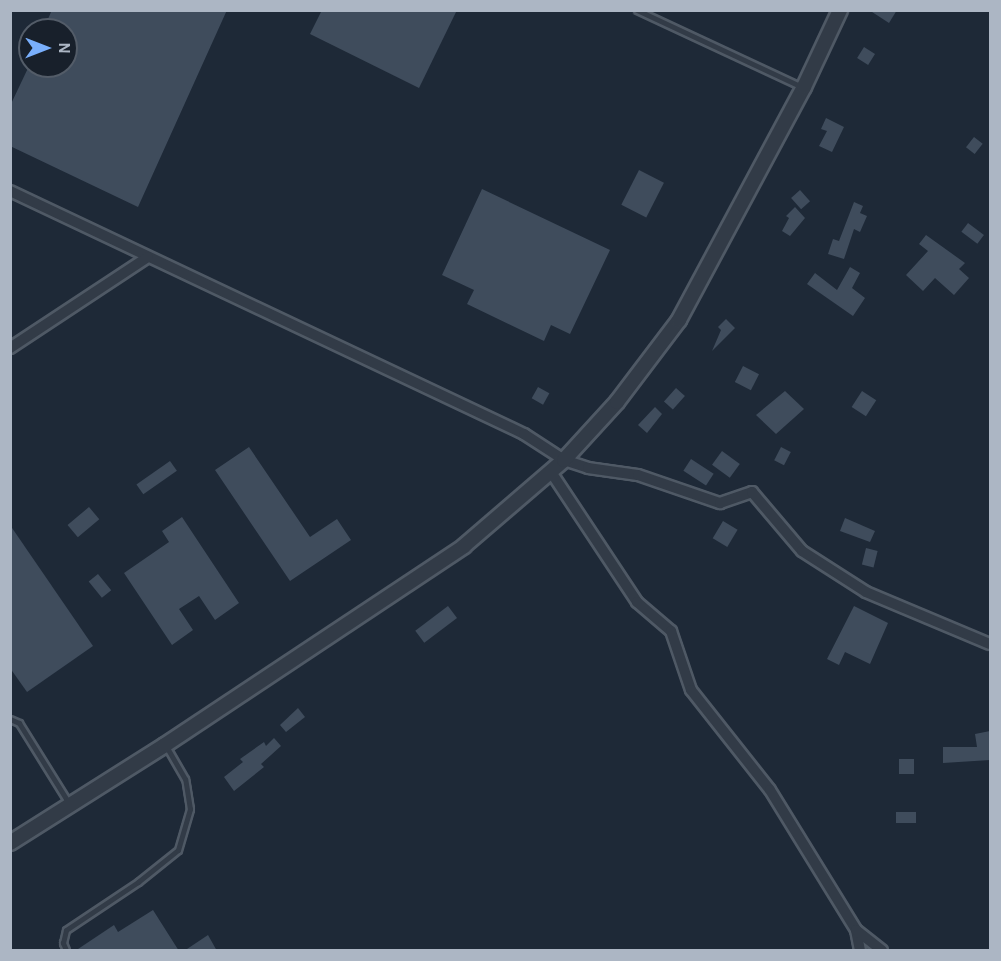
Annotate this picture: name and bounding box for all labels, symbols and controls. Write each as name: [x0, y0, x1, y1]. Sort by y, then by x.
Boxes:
north arrow: [18, 18, 78, 78]
text: N: [56, 42, 72, 54]

